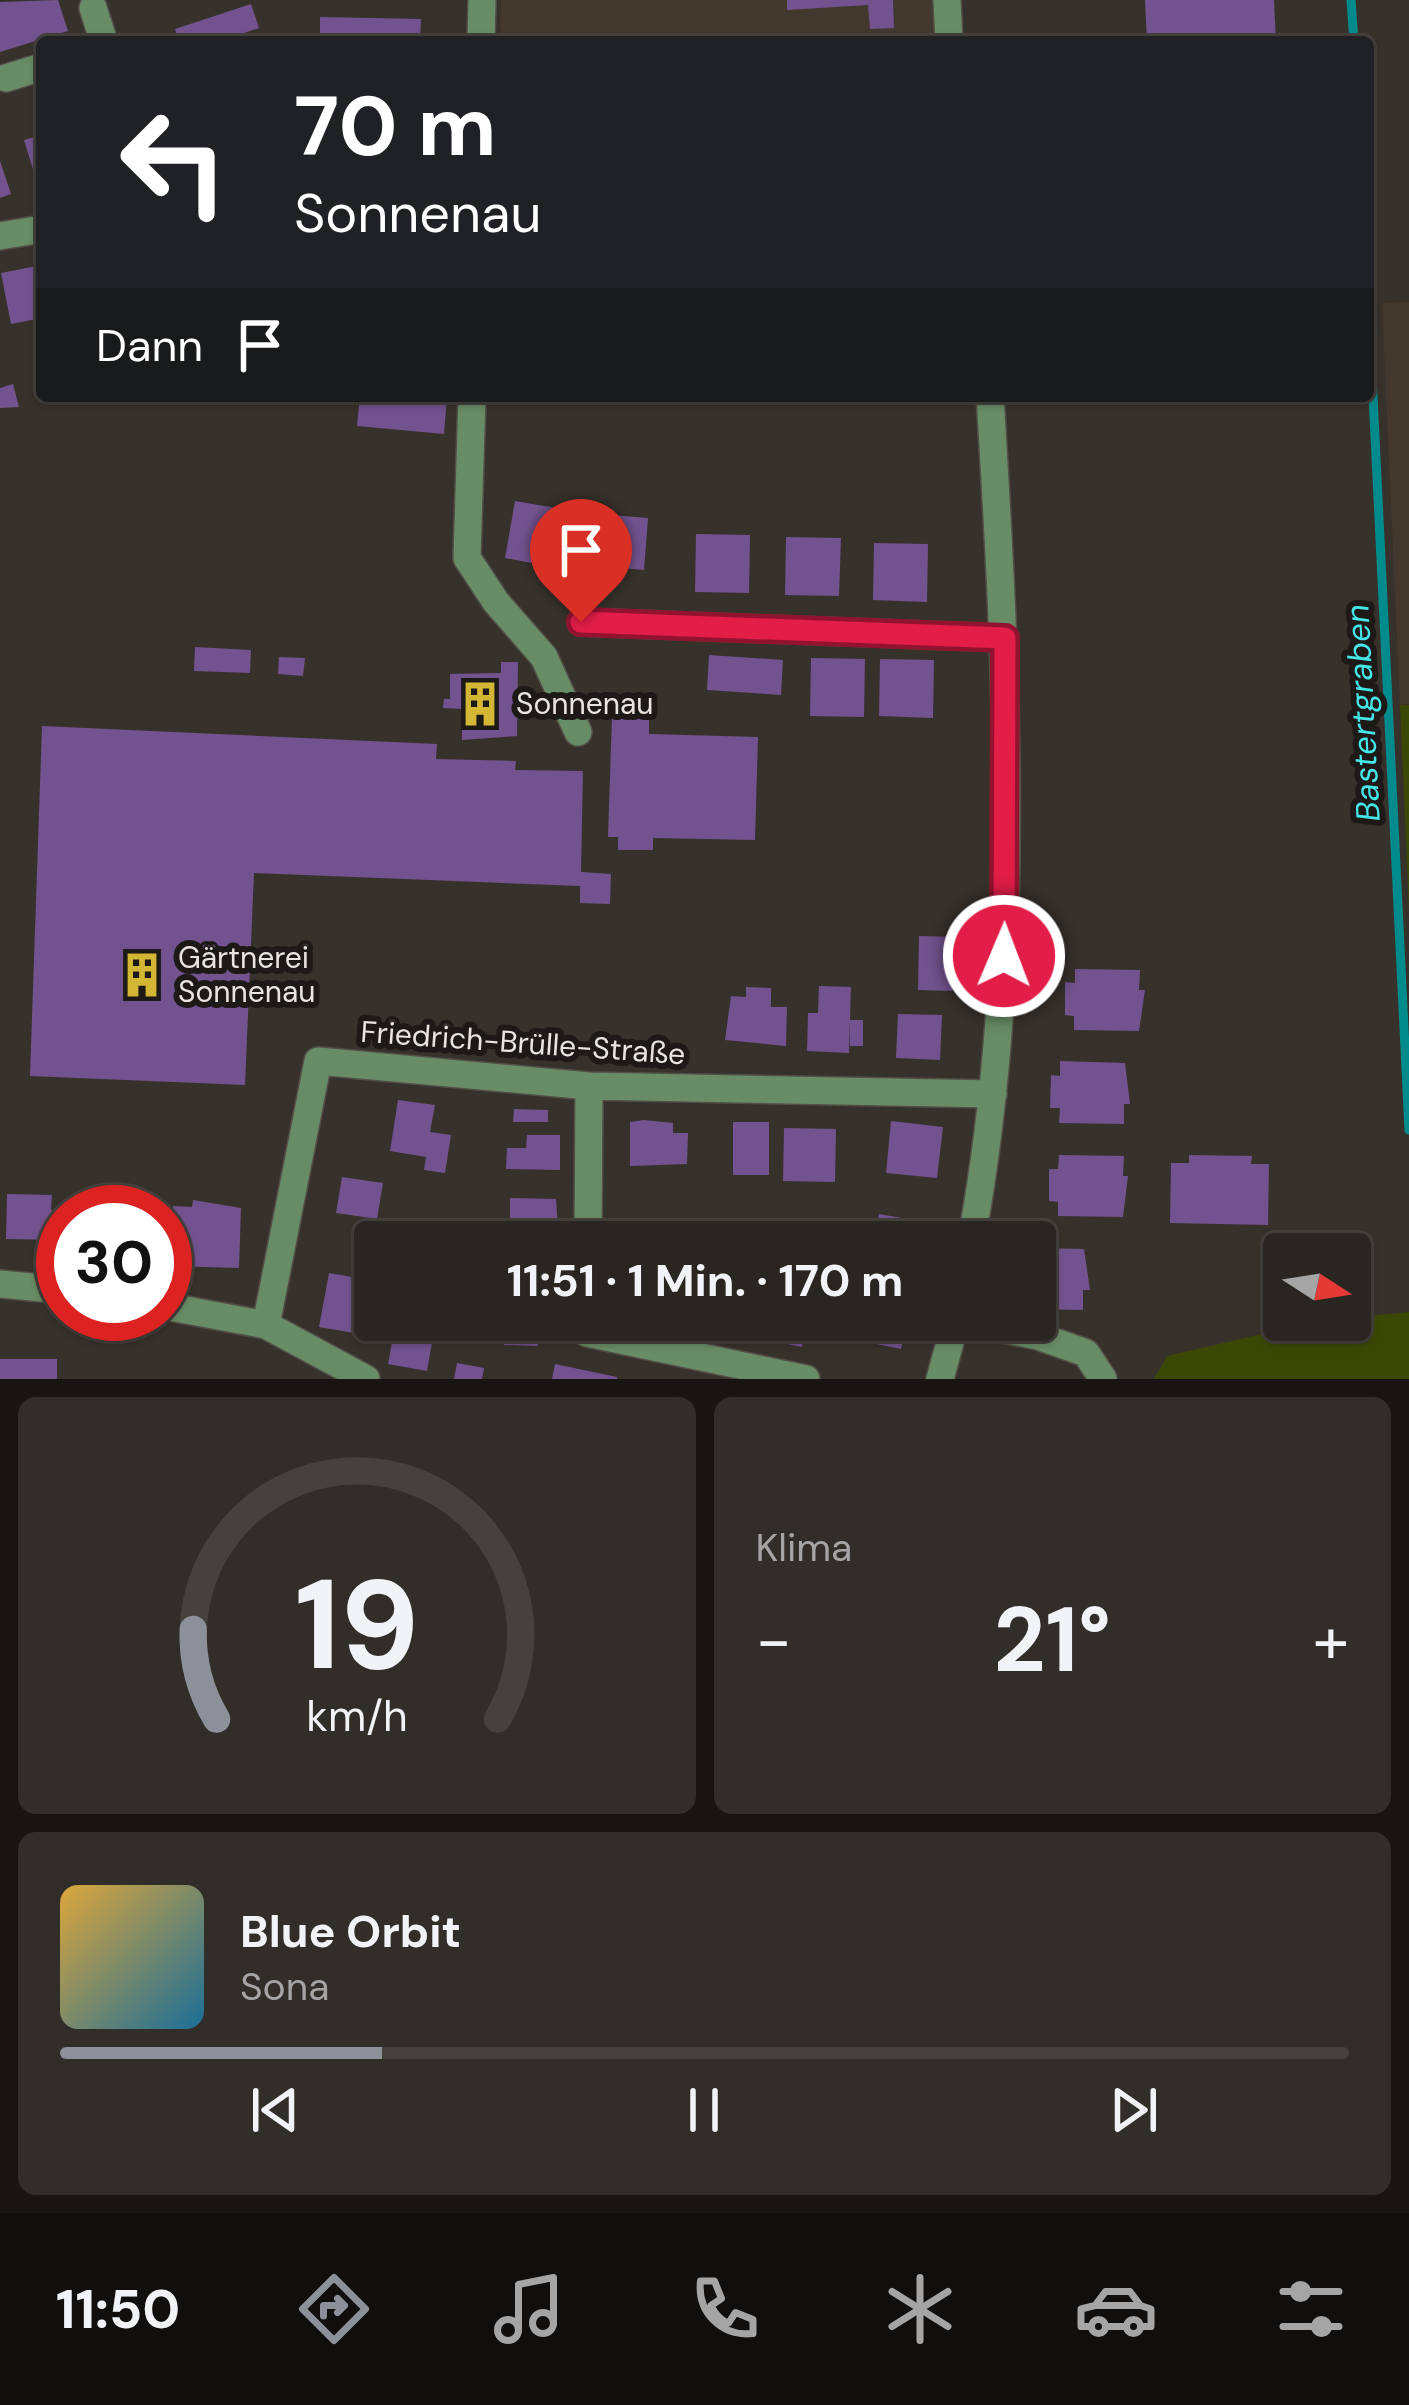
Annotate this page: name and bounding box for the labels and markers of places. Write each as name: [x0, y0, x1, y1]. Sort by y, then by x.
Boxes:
pin: [530, 499, 632, 622]
building icon: Sonnenau: [455, 679, 505, 729]
place label: Sonnenau: [516, 684, 653, 723]
place label: Gärtnerei Sonnenau: [178, 938, 315, 1011]
building icon: Gärtnerei Sonnenau: [117, 950, 167, 1000]

